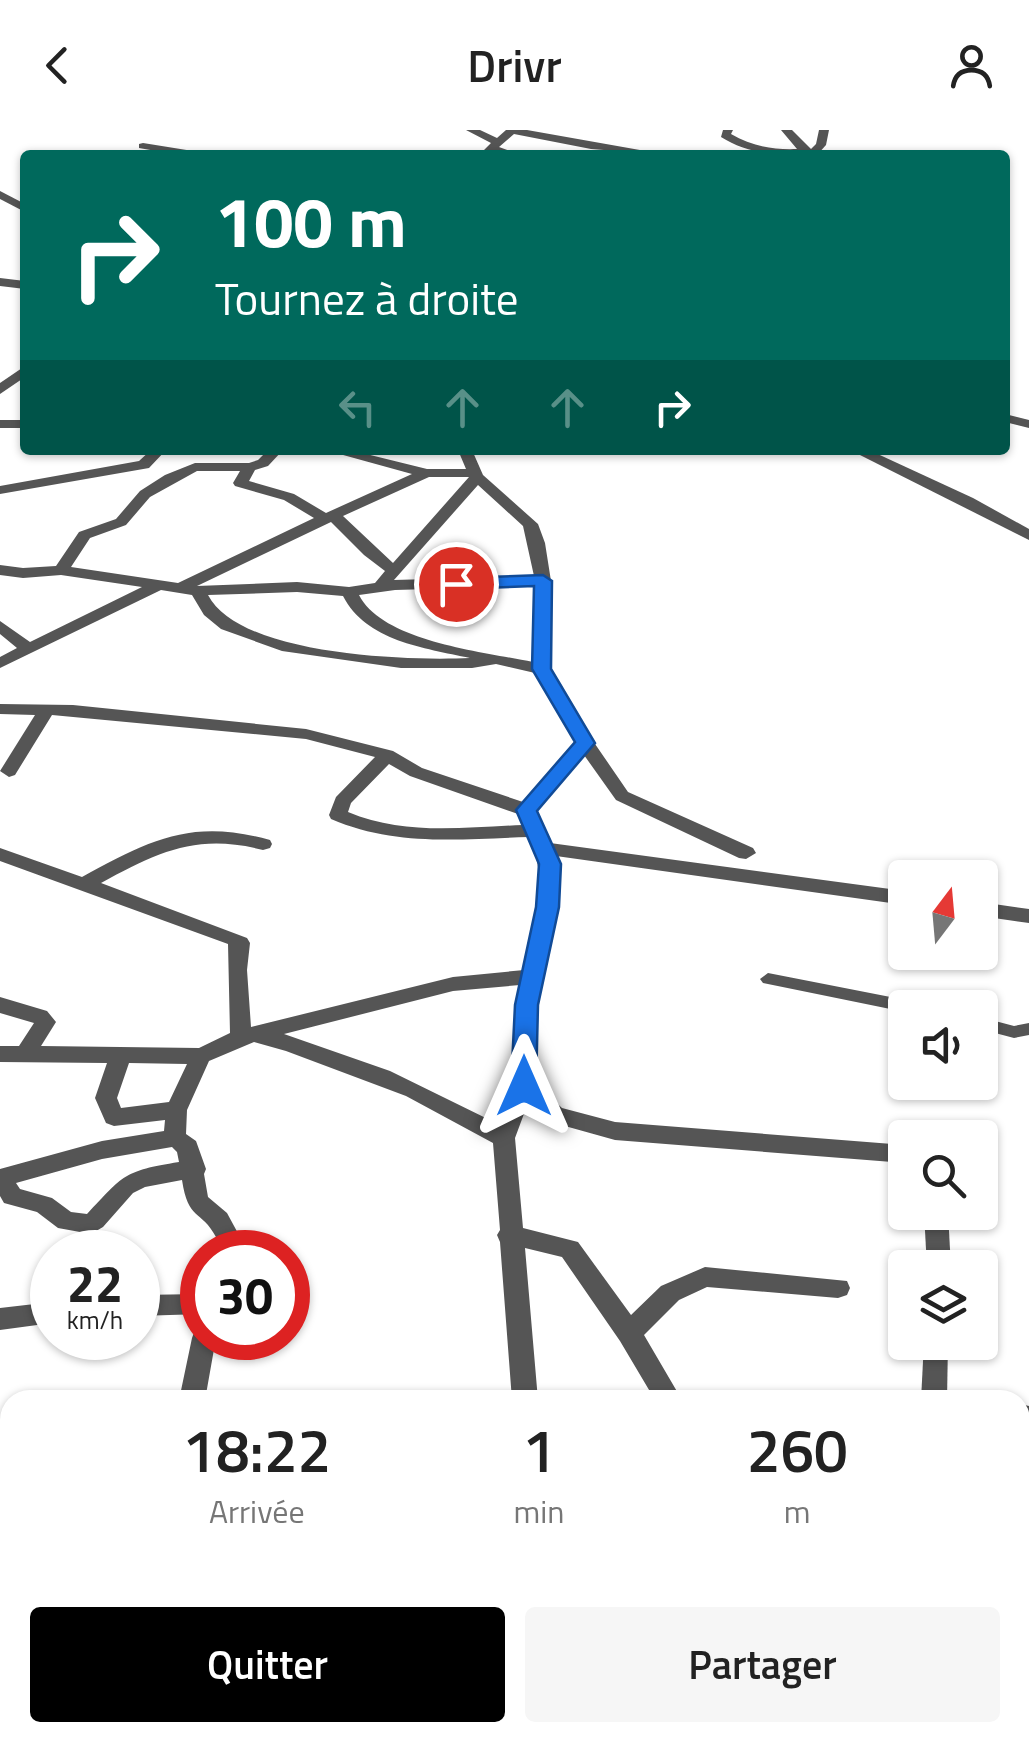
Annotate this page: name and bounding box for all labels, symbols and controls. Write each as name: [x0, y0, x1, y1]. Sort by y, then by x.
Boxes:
text: Drivr: [467, 31, 562, 99]
icon: back: [30, 38, 85, 93]
icon: person: [944, 38, 999, 93]
text: 100 m: [215, 168, 407, 274]
icon: right: [50, 190, 180, 320]
text: Tournez à droite: [215, 264, 519, 332]
icon: left: [330, 380, 385, 435]
icon: ahead: [435, 380, 490, 435]
icon: ahead: [540, 380, 595, 435]
icon: right: [645, 380, 700, 435]
pin: [414, 542, 499, 627]
icon: arrive: [429, 557, 484, 612]
north arrow: [888, 860, 998, 970]
map controls: [888, 860, 998, 1360]
button: sound: [888, 990, 998, 1100]
position arrow: [472, 1034, 576, 1138]
button: search: [888, 1120, 998, 1230]
speed limit sign: 30: [180, 1230, 310, 1360]
text: 22: [67, 1245, 123, 1321]
button: layers: [888, 1250, 998, 1360]
text: km/h: [67, 1301, 123, 1339]
text: 18:22: [182, 1404, 331, 1495]
text: 1: [522, 1404, 556, 1495]
text: 260: [747, 1404, 848, 1495]
text: Arrivée: [209, 1487, 305, 1535]
text: min: [513, 1487, 564, 1535]
text: m: [784, 1487, 811, 1535]
button: Quitter: [30, 1607, 505, 1722]
button: Partager: [525, 1607, 1000, 1722]

